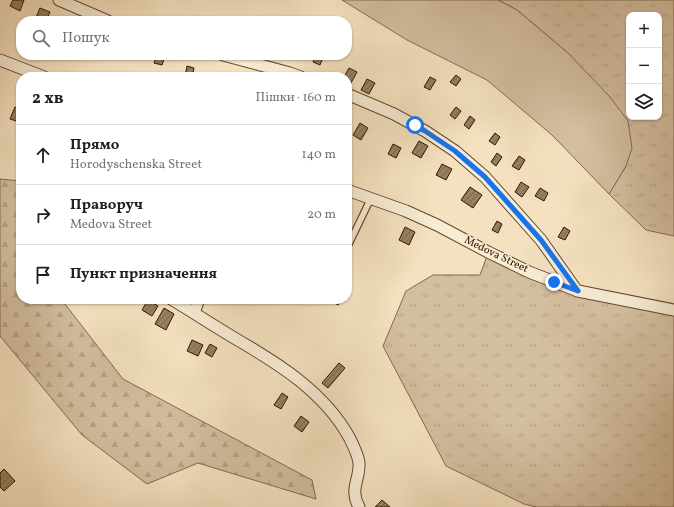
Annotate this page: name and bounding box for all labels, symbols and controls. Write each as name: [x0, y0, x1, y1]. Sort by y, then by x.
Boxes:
map controls: [626, 12, 662, 120]
button: +: [626, 12, 662, 48]
search box: [16, 16, 352, 60]
icon: search: [30, 27, 52, 49]
text: Пошук: [62, 28, 110, 49]
button: −: [626, 48, 662, 84]
button: layers: [626, 84, 662, 120]
text: 2 хв: [32, 87, 64, 110]
text: Пішки · 160 m: [256, 89, 336, 107]
route start: [406, 116, 424, 134]
text: Прямо: [70, 135, 119, 156]
icon: ahead: [32, 144, 54, 166]
text: 140 m: [302, 146, 336, 164]
text: Horodyschenska Street: [70, 156, 202, 174]
text: Праворуч: [70, 195, 143, 216]
icon: right: [32, 204, 54, 226]
text: 20 m: [307, 206, 336, 224]
text: Medova Street: [70, 216, 152, 234]
street label: Medova Street: [461, 233, 531, 277]
icon: arrive: [32, 264, 54, 286]
text: Пункт призначення: [70, 264, 217, 285]
route end: [545, 273, 563, 291]

